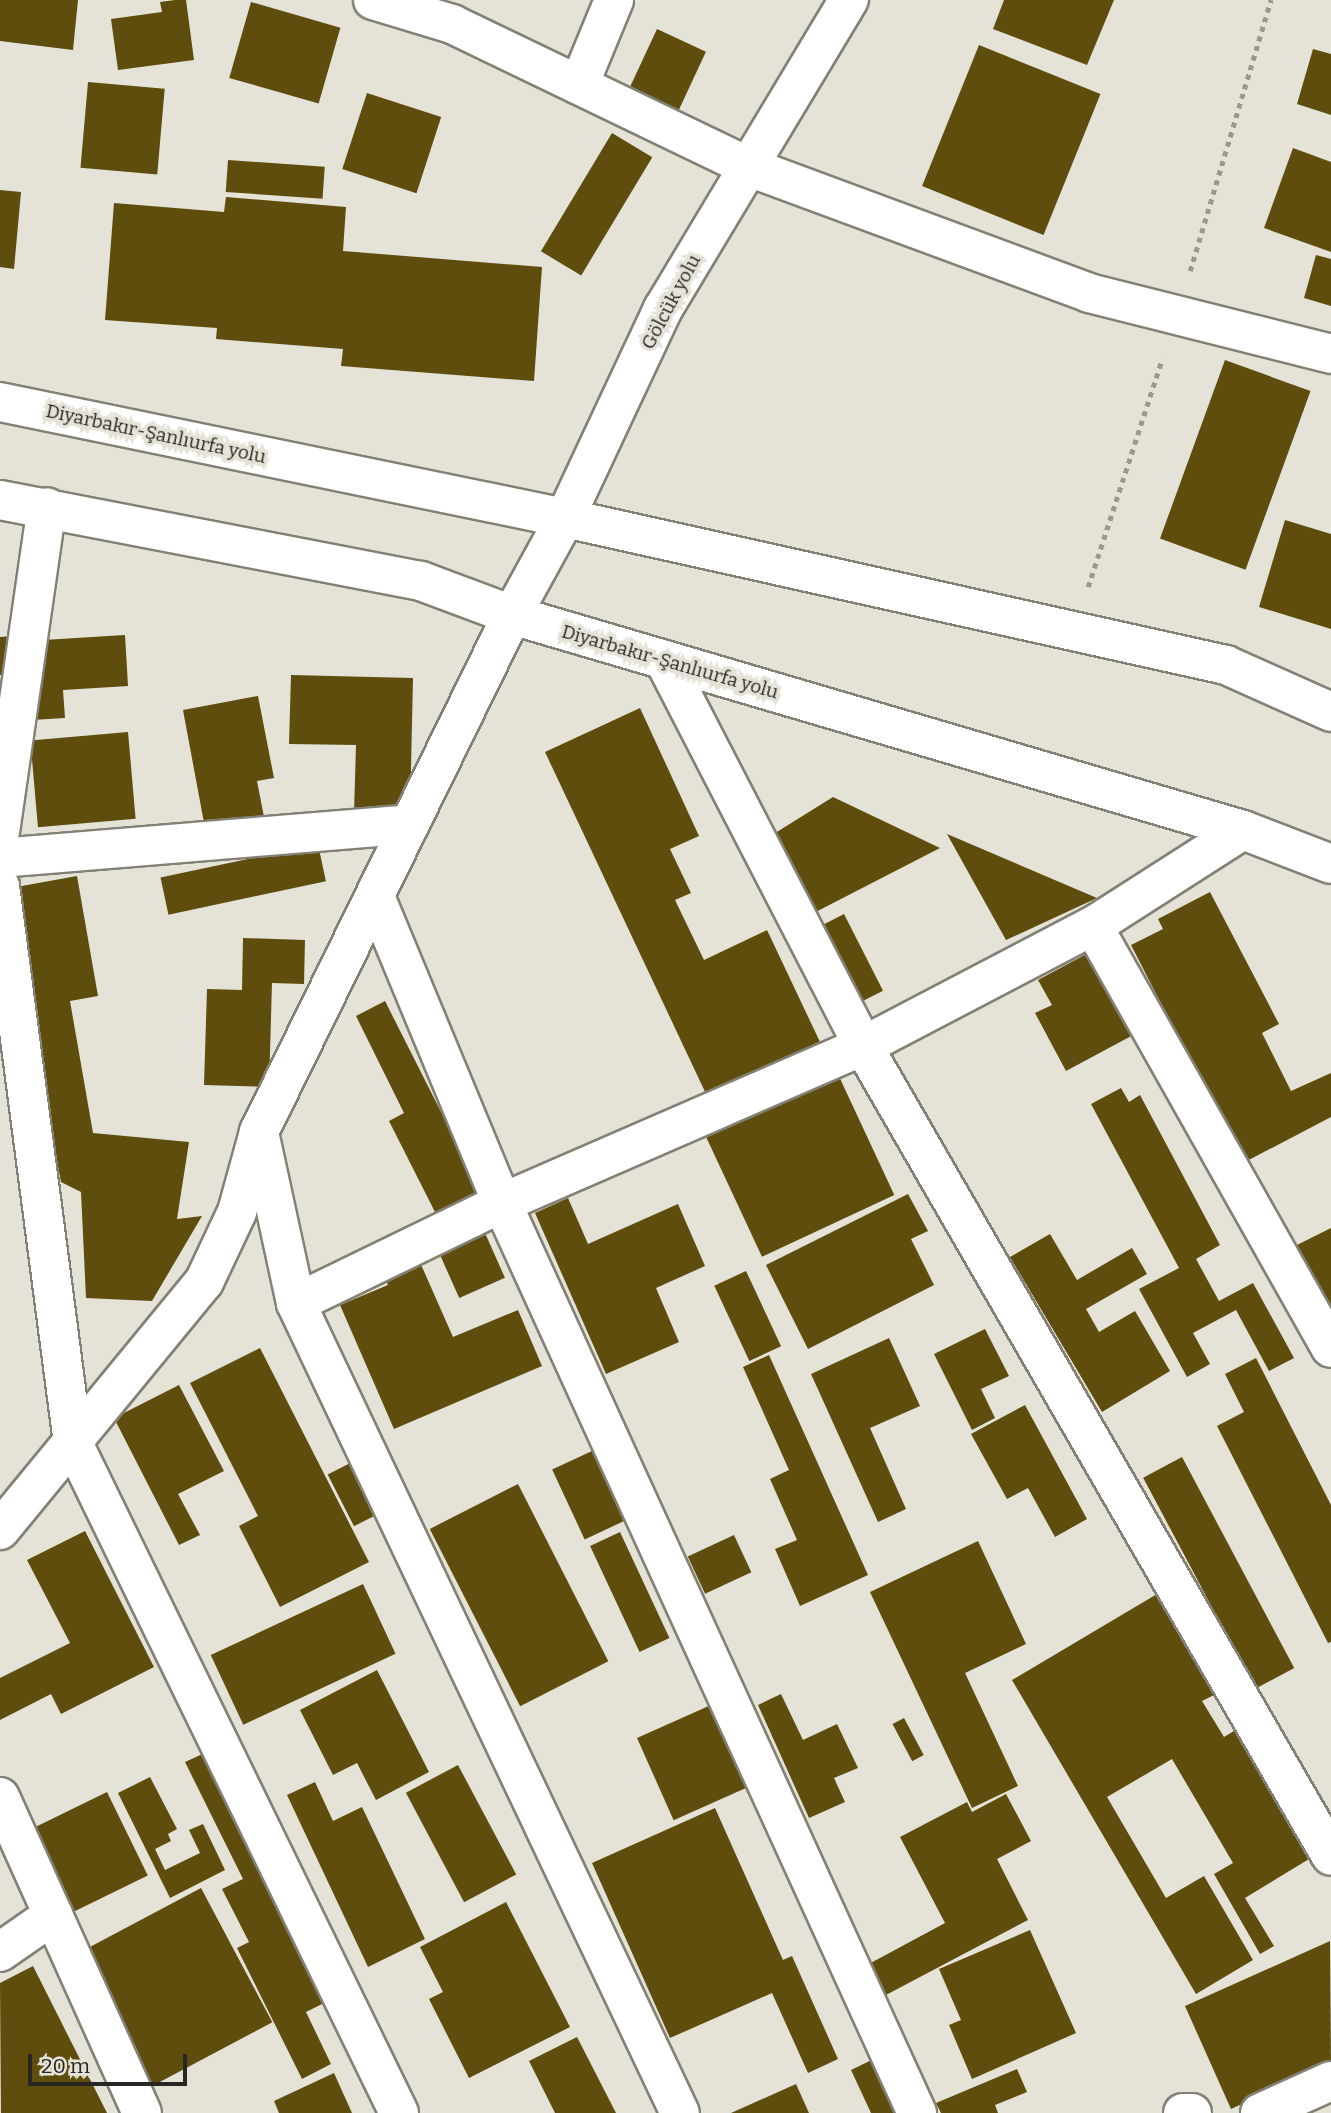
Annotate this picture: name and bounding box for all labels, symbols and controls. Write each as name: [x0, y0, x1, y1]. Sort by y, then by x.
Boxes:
street label: Gölcük yolu: [637, 251, 705, 353]
street label: Diyarbakır-Şanlıurfa yolu: [44, 400, 268, 468]
street label: Diyarbakır-Şanlıurfa yolu: [559, 620, 781, 704]
scale bar: [32, 2039, 191, 2084]
text: 20 m: [41, 2053, 90, 2079]

